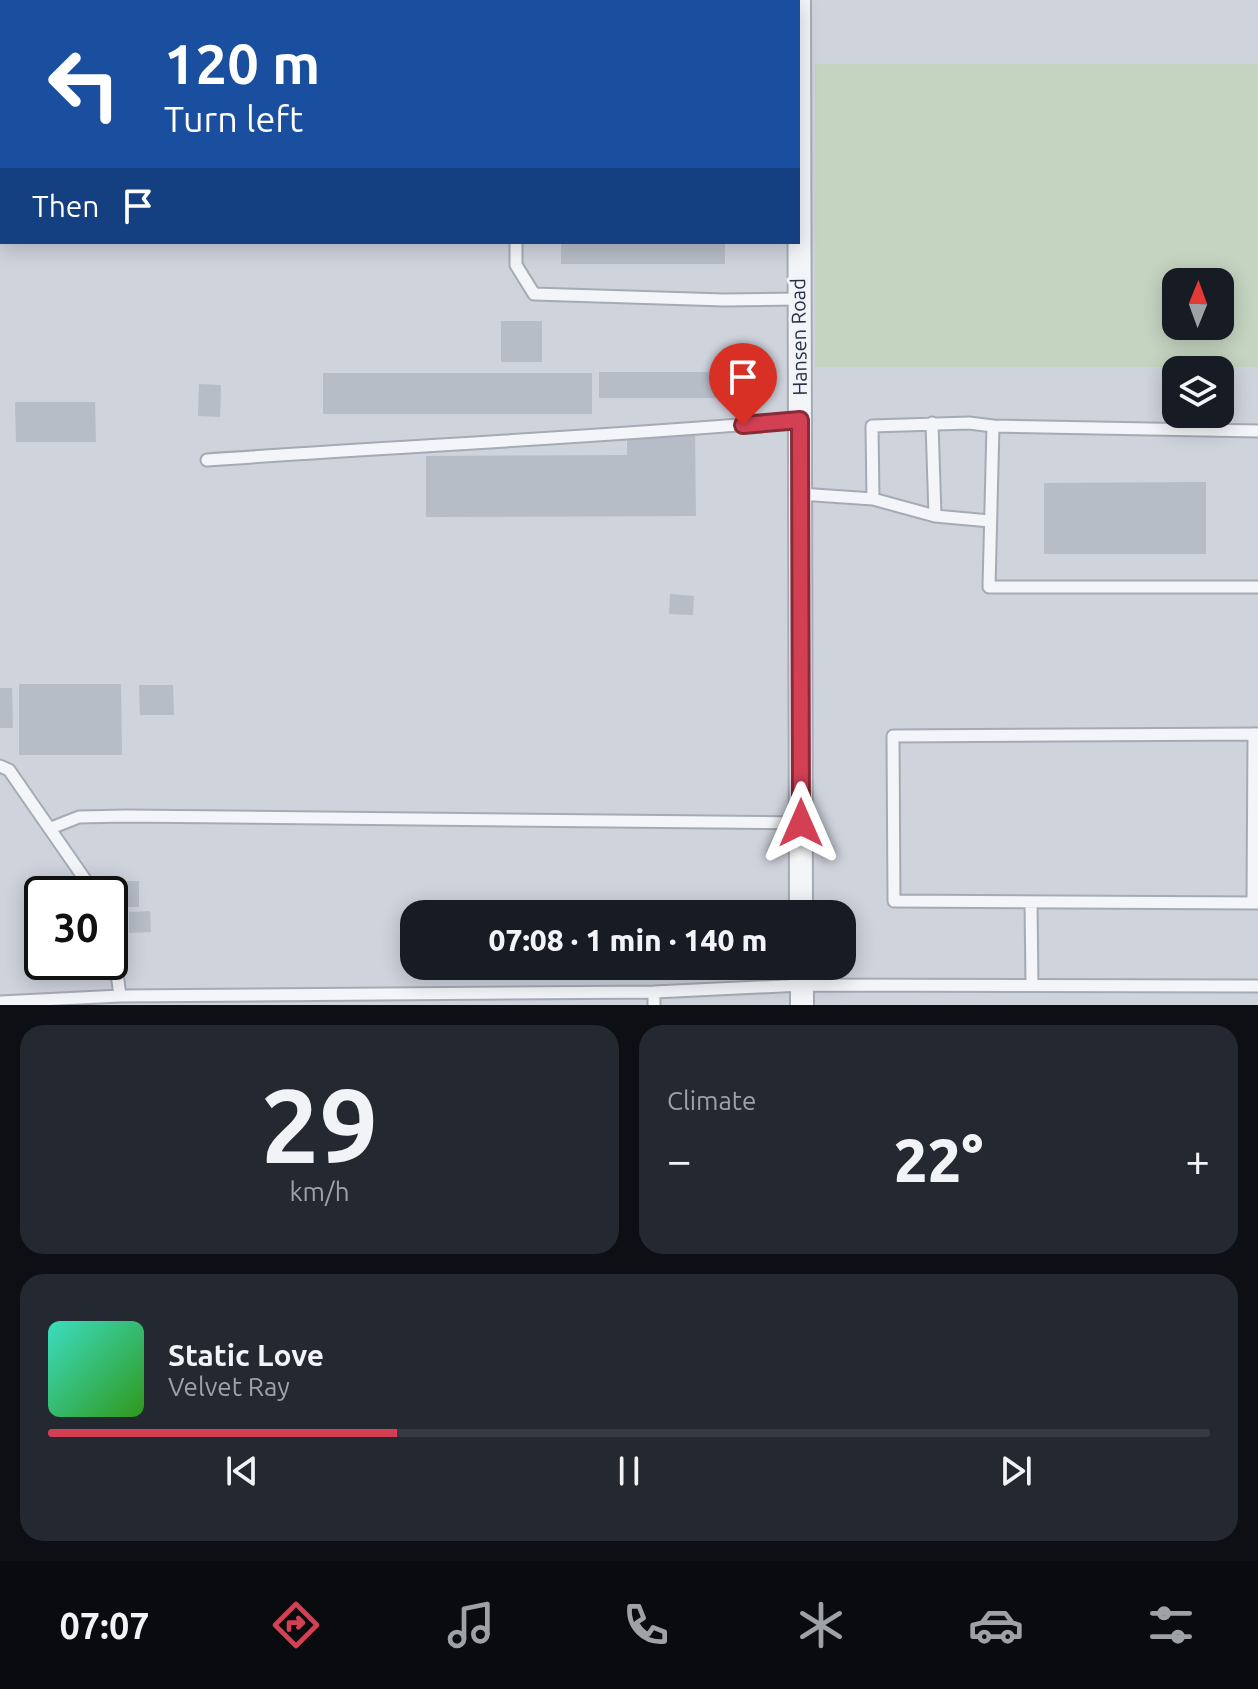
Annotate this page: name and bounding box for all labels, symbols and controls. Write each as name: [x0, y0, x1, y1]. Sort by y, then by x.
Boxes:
icon: left: [32, 32, 136, 136]
text: 120 m: [164, 32, 320, 95]
text: Turn left: [164, 98, 303, 139]
icon: arrive: [116, 184, 160, 228]
text: Then: [32, 189, 100, 223]
north arrow: [1162, 268, 1234, 340]
map controls: [1162, 268, 1234, 428]
street label: Hansen Road: [786, 278, 811, 396]
pin: [709, 343, 777, 425]
icon: arrive: [721, 355, 765, 399]
button: layers: [1162, 356, 1234, 428]
position arrow: [759, 781, 843, 865]
speed limit sign: 30: [24, 876, 128, 980]
text: 07:08 · 1 min · 140 m: [489, 923, 767, 957]
text: 29: [261, 1066, 378, 1183]
text: Climate: [667, 1086, 756, 1115]
text: 22°: [894, 1126, 983, 1193]
text: −: [667, 1135, 692, 1184]
text: +: [1185, 1135, 1210, 1184]
text: km/h: [289, 1177, 350, 1206]
text: Static Love: [168, 1338, 324, 1372]
text: Velvet Ray: [168, 1372, 290, 1401]
icon: previous: [220, 1449, 264, 1493]
icon: pause: [607, 1449, 651, 1493]
icon: next: [994, 1449, 1038, 1493]
icon: directions: [268, 1597, 324, 1653]
icon: music: [443, 1597, 499, 1653]
icon: phone: [618, 1597, 674, 1653]
icon: climate: [793, 1597, 849, 1653]
icon: car: [968, 1597, 1024, 1653]
icon: filters: [1143, 1597, 1199, 1653]
text: 07:07: [59, 1605, 150, 1646]

